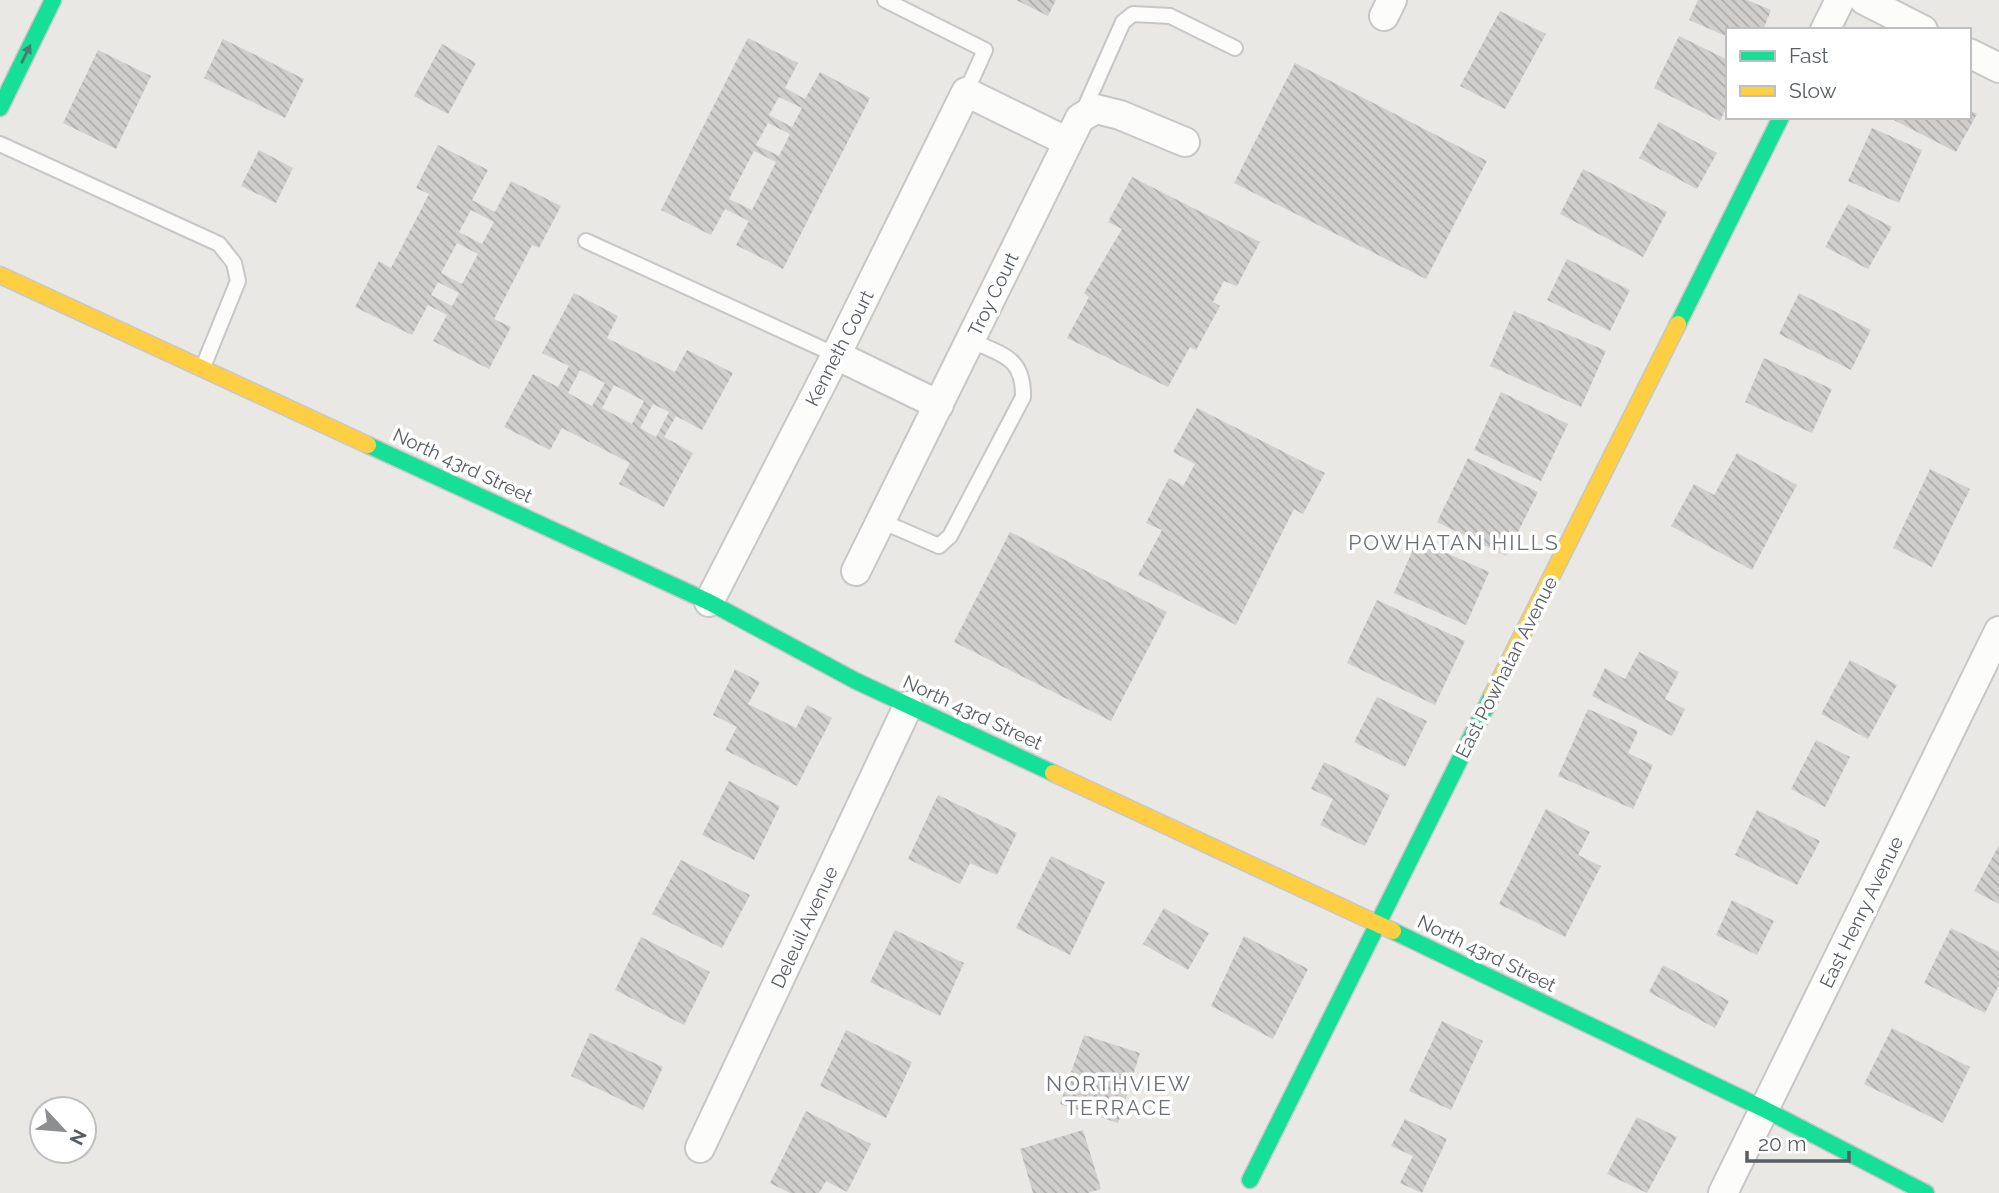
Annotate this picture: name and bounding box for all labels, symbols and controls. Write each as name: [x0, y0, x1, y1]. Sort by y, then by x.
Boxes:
legend: [1726, 28, 1971, 119]
text: Fast: [1789, 43, 1829, 68]
one-way arrow: [21, 44, 32, 64]
text: Slow: [1789, 78, 1837, 103]
street label: Troy Court: [963, 248, 1023, 339]
street label: Kenneth Court: [800, 286, 878, 410]
street label: North 43rd Street: [390, 423, 537, 507]
district label: POWHATAN HILLS: [1348, 530, 1560, 555]
street label: East Powhatan Avenue: [1451, 573, 1561, 761]
street label: North 43rd Street: [900, 670, 1047, 754]
street label: East Henry Avenue: [1815, 833, 1907, 991]
street label: Deleuil Avenue: [766, 863, 842, 991]
street label: North 43rd Street: [1414, 910, 1560, 996]
district label: NORTHVIEW TERRACE: [1046, 1071, 1192, 1120]
north arrow: [28, 1095, 98, 1165]
scale bar: [1747, 1120, 1848, 1164]
text: N: [65, 1126, 91, 1149]
text: 20 m: [1758, 1131, 1806, 1156]

